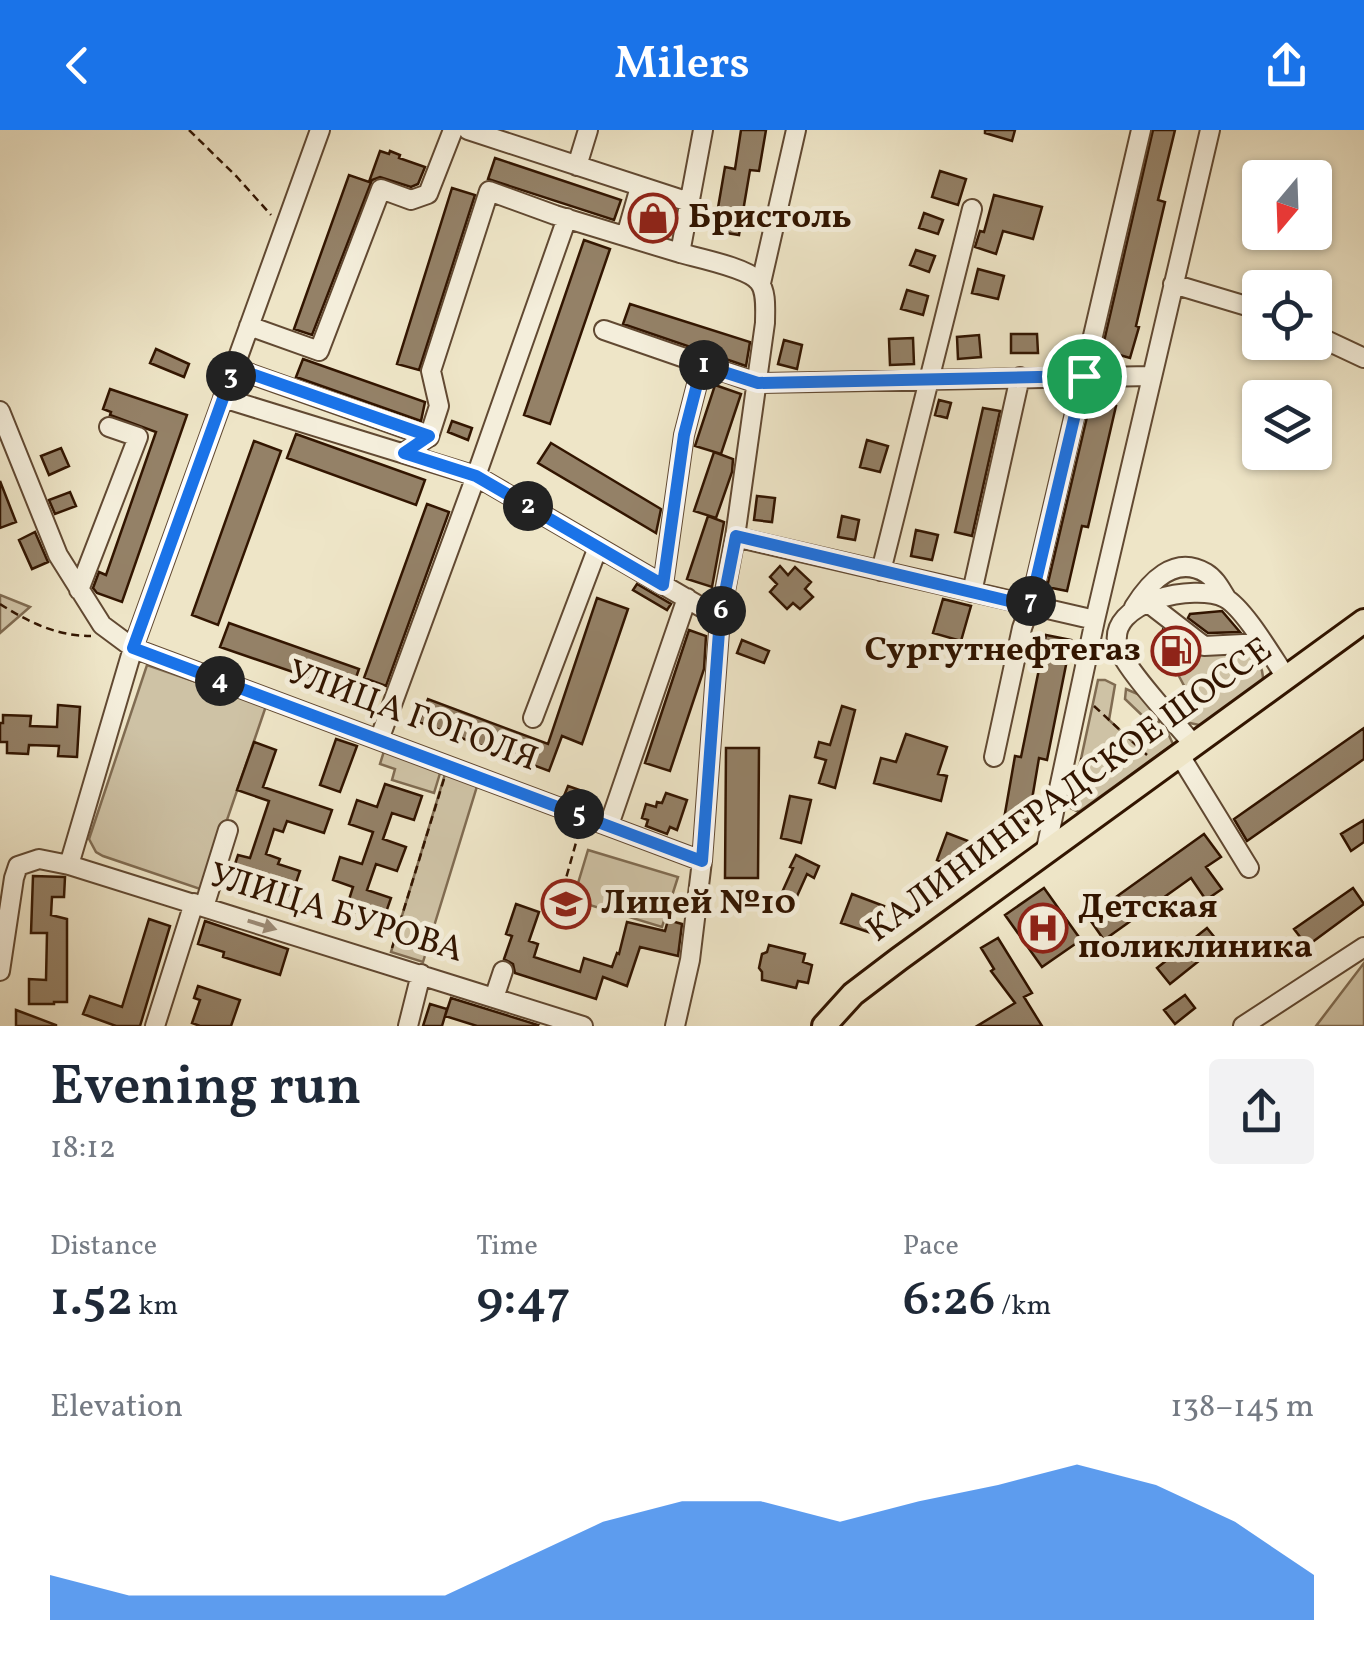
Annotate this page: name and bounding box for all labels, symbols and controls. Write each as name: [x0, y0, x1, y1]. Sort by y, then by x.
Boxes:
text: Milers: [614, 34, 750, 97]
icon: back: [50, 38, 105, 93]
icon: share: [1259, 38, 1314, 93]
north arrow: [1242, 160, 1332, 250]
map controls: [1242, 160, 1332, 470]
shop icon: Бристоль: [627, 192, 679, 244]
place label: Бристоль: [688, 194, 852, 242]
button: locate: [1242, 270, 1332, 360]
pin: [1042, 334, 1127, 419]
pin: 1: [679, 340, 729, 390]
text: 1: [698, 345, 710, 384]
icon: arrive: [1057, 349, 1112, 404]
pin: 3: [206, 351, 256, 401]
text: 3: [224, 356, 238, 395]
button: layers: [1242, 380, 1332, 470]
pin: 2: [503, 481, 553, 531]
text: 2: [521, 486, 535, 525]
pin: 7: [1006, 576, 1056, 626]
text: 7: [1024, 581, 1038, 620]
pin: 6: [696, 586, 746, 636]
text: 6: [713, 591, 729, 630]
fuel station icon: Сургутнефтегаз: [1150, 625, 1202, 677]
street label: КАЛИНИНГРАДСКОЕ ШОССЕ: [857, 627, 1283, 955]
place label: Сургутнефтегаз: [864, 627, 1141, 675]
street label: УЛИЦА ГОГОЛЯ: [280, 649, 544, 785]
pin: 4: [195, 656, 245, 706]
text: 4: [212, 661, 228, 700]
pin: 5: [554, 789, 604, 839]
text: 5: [572, 794, 586, 833]
street label: УЛИЦА БУРОВА: [203, 853, 469, 975]
school or university icon: Лицей №10: [540, 878, 592, 930]
place label: Лицей №10: [601, 880, 796, 928]
place label: Детская поликлиника: [1078, 884, 1313, 972]
hospital icon: Детская поликлиника: [1017, 902, 1069, 954]
one-way arrow: [247, 918, 278, 933]
text: Evening run: [50, 1051, 362, 1127]
button: share: [1209, 1059, 1314, 1164]
text: 18:12: [50, 1127, 116, 1171]
text: Distance: [50, 1227, 157, 1266]
text: Time: [476, 1227, 538, 1266]
text: Pace: [903, 1227, 959, 1266]
text: 1.52: [50, 1266, 133, 1336]
text: 9:47: [476, 1266, 570, 1336]
text: 6:26: [903, 1266, 995, 1336]
text: km: [133, 1287, 178, 1326]
text: /km: [995, 1287, 1051, 1326]
text: Elevation: [50, 1386, 183, 1430]
text: 138–145 m: [1170, 1386, 1314, 1430]

